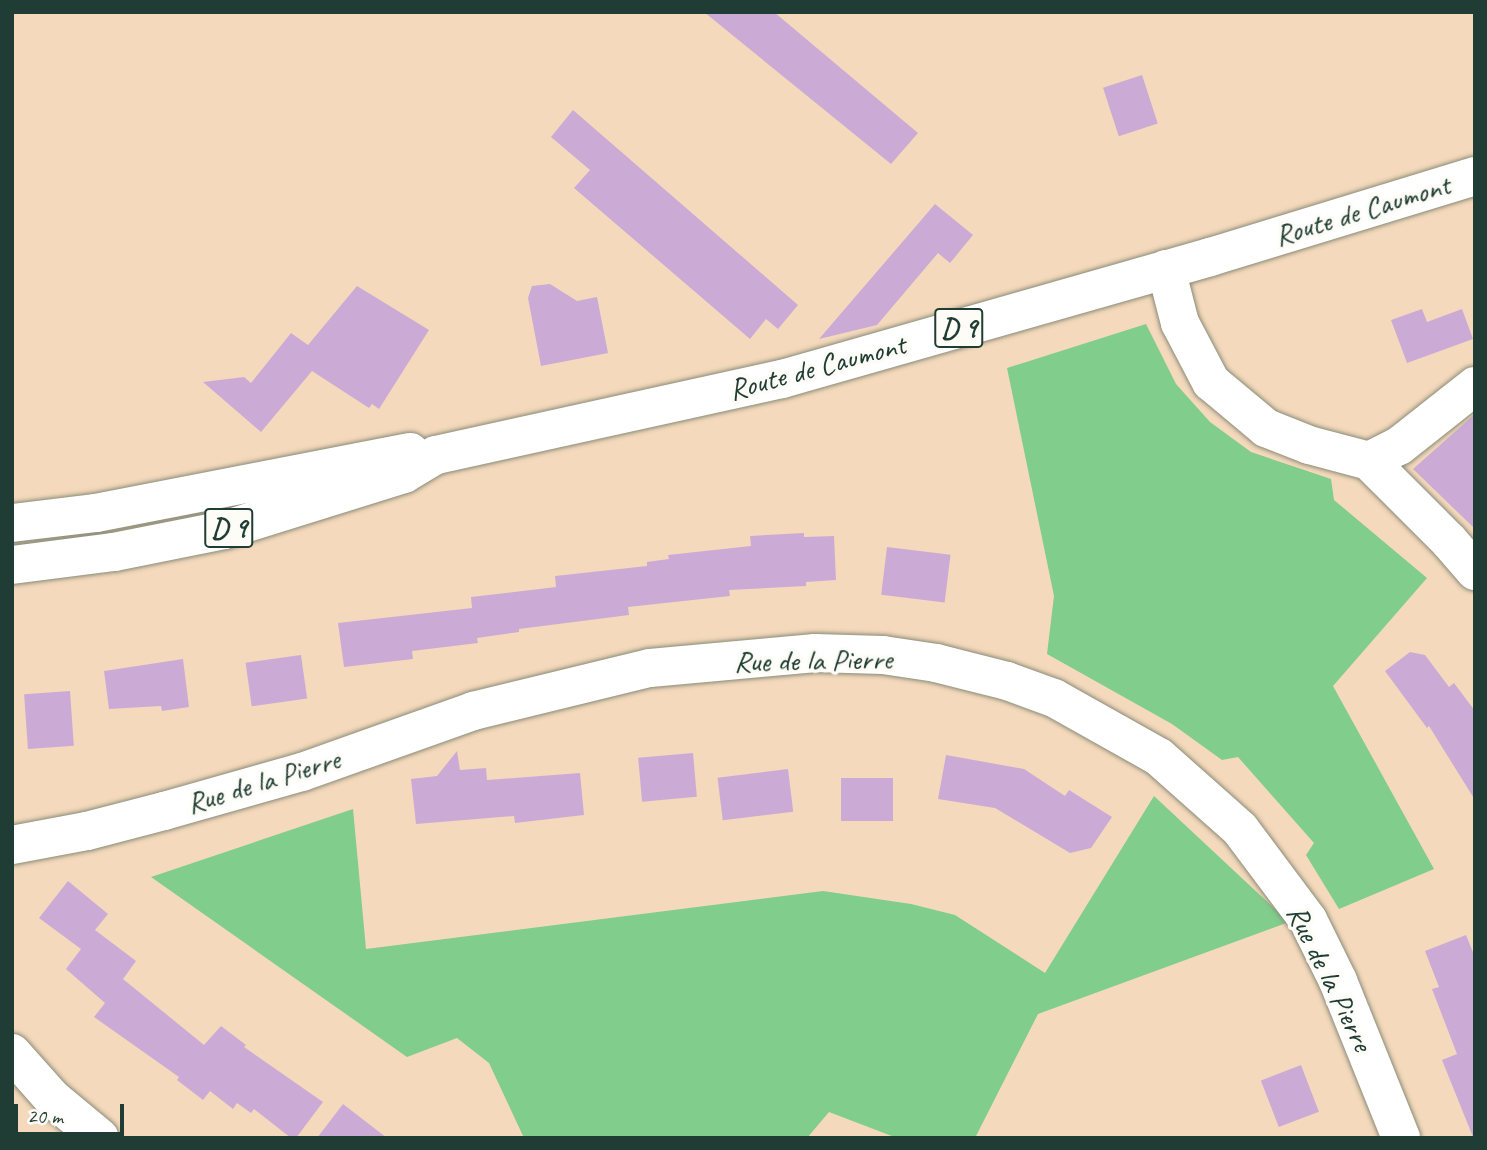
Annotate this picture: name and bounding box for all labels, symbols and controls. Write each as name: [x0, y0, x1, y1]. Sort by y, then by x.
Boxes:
street label: Route de Caumont: [1270, 166, 1454, 254]
road number: D 9: [933, 304, 985, 352]
street label: Route de Caumont: [724, 326, 910, 408]
road number: D 9: [203, 504, 255, 552]
street label: Rue de la Pierre: [733, 641, 893, 679]
street label: Rue de la Pierre: [182, 741, 344, 821]
street label: Rue de la Pierre: [1279, 899, 1381, 1057]
scale bar: [18, 1090, 128, 1134]
text: 20 m: [27, 1103, 63, 1129]

